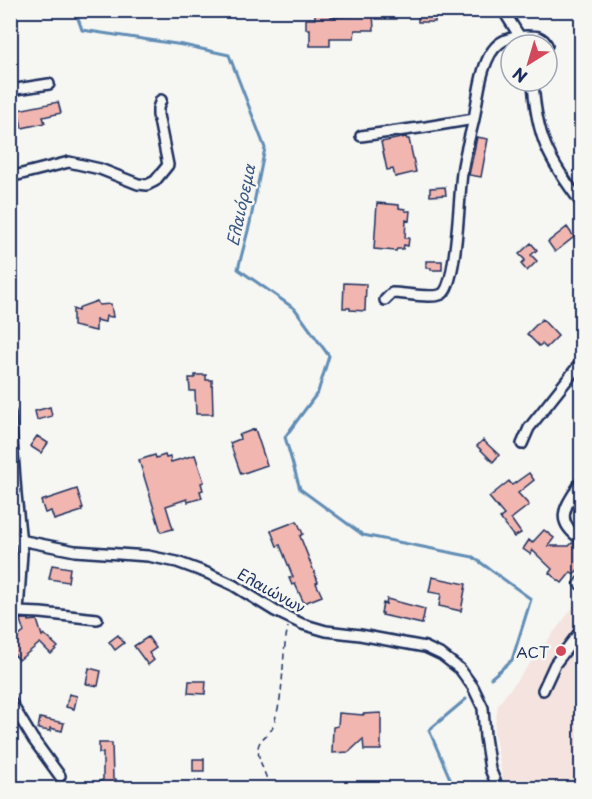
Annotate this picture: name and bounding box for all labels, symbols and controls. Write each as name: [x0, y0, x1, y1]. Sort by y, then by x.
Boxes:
north arrow: [499, 33, 559, 93]
text: N: [507, 62, 532, 89]
water label: Ελαιόρεμα: [220, 160, 261, 248]
street label: Ελαιώνων: [234, 562, 310, 618]
place label: ACT: [516, 640, 550, 663]
marker: ACT: [554, 644, 568, 658]

